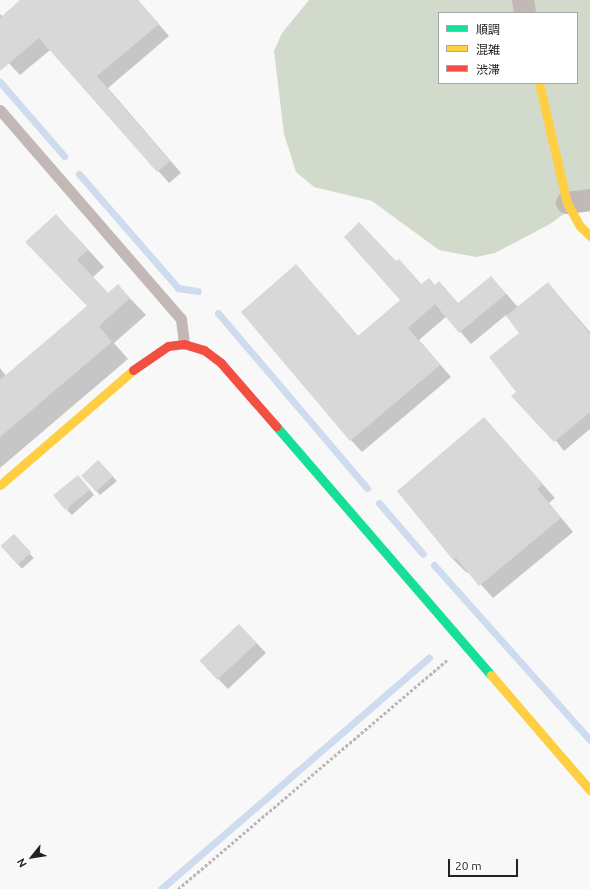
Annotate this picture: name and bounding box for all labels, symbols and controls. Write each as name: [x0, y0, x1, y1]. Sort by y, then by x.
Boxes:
legend: [438, 12, 578, 84]
text: 順調: [476, 23, 500, 36]
text: 混雑: [476, 43, 500, 56]
text: 渋滞: [476, 63, 500, 76]
north arrow: [12, 837, 52, 877]
scale bar: [450, 851, 520, 877]
text: N: [14, 856, 29, 870]
text: 20 m: [455, 859, 482, 872]

